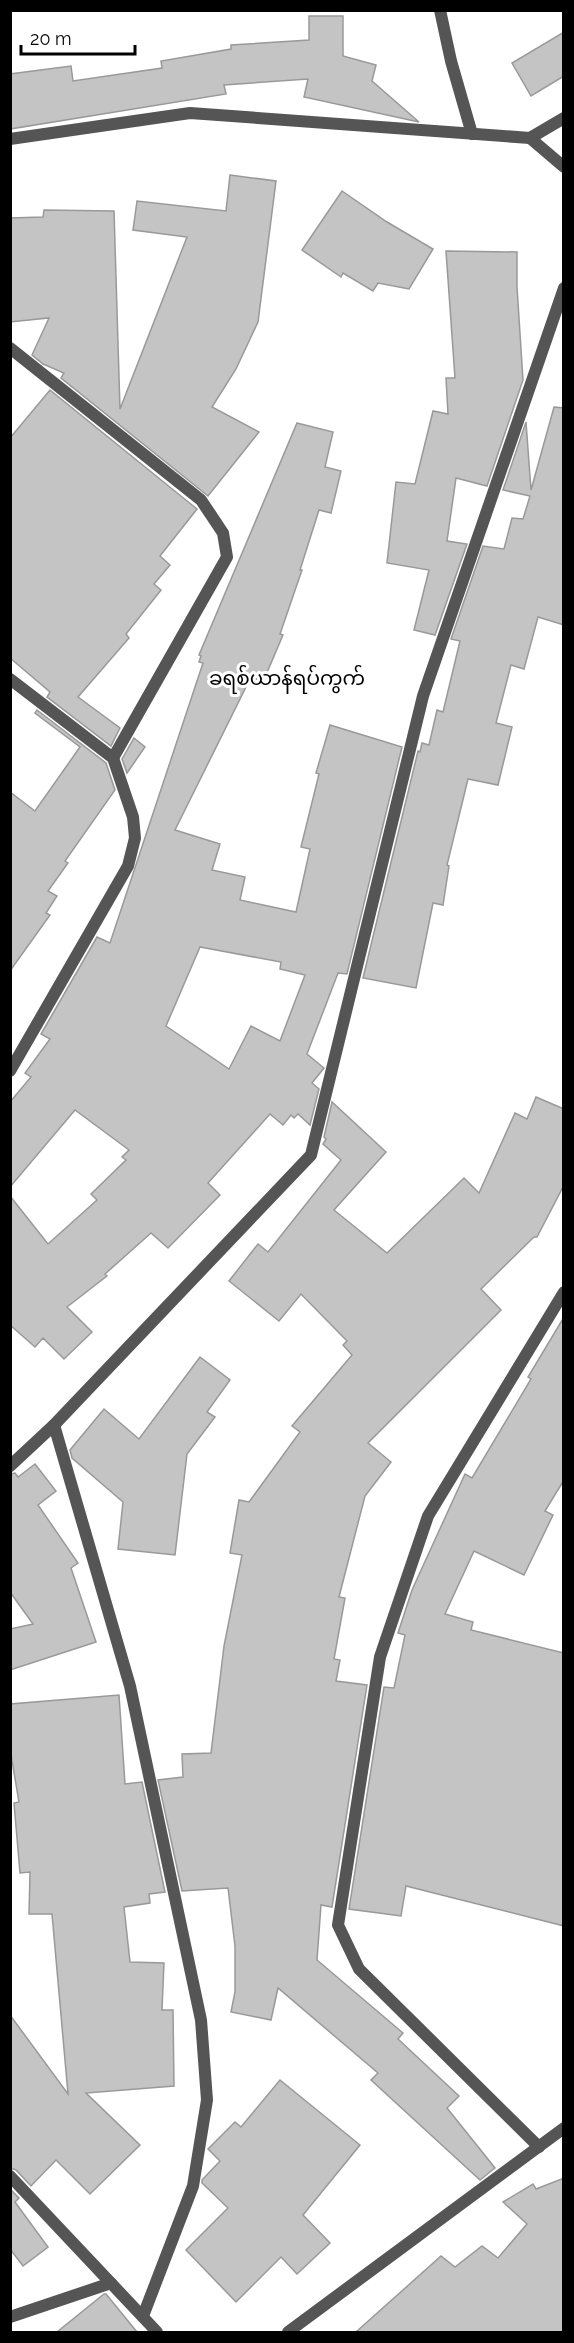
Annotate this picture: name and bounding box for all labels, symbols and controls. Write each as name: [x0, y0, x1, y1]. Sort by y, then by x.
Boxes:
scale bar: [21, 18, 135, 56]
text: 20 m: [30, 28, 72, 49]
district label: ခရစ်ယာန်ရပ်ကွက်: [209, 664, 365, 694]

